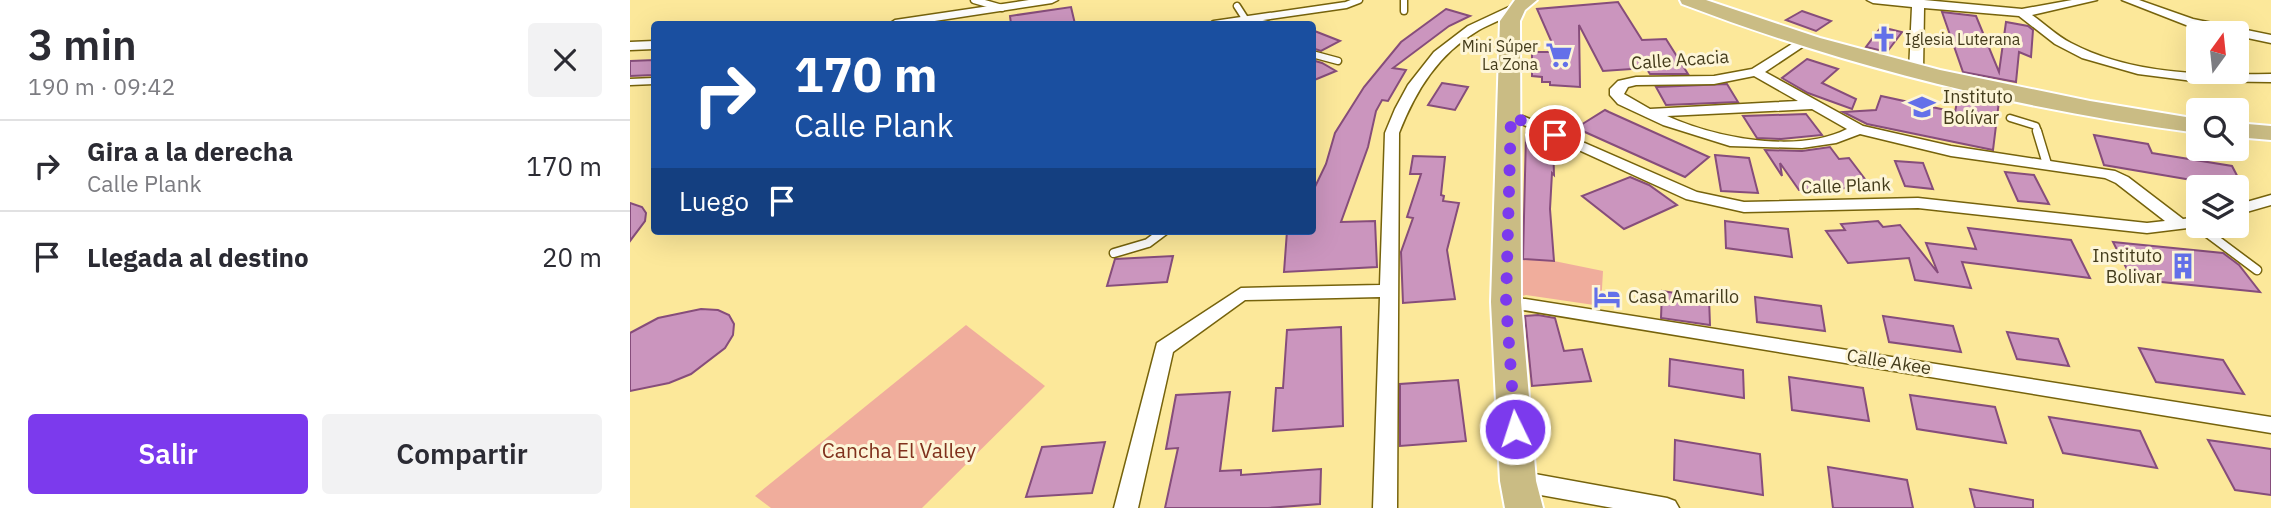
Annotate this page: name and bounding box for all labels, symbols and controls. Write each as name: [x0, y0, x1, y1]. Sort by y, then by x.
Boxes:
text: 3 min: [28, 17, 137, 72]
north arrow: [2186, 21, 2249, 84]
map controls: [2186, 21, 2249, 238]
button: close: [528, 23, 602, 97]
church icon: Iglesia Luterana: [1869, 24, 1899, 54]
place label: Iglesia Luterana: [1905, 29, 2021, 49]
place label: Mini Súper La Zona: [1462, 36, 1538, 74]
supermarket icon: Mini Súper La Zona: [1544, 40, 1574, 70]
text: 170 m: [794, 42, 938, 105]
street label: Calle Acacia: [1630, 45, 1730, 74]
icon: right: [679, 49, 770, 140]
text: 190 m · 09:42: [28, 71, 175, 101]
place label: Instituto Bolívar: [1943, 85, 2013, 129]
school or university icon: Instituto Bolívar: [1907, 92, 1937, 122]
button: search: [2186, 98, 2249, 161]
text: Calle Plank: [794, 104, 954, 146]
pin: [1525, 105, 1585, 165]
icon: arrive: [1536, 116, 1574, 154]
text: Gira a la derecha: [87, 134, 293, 168]
icon: right: [28, 147, 66, 185]
text: 170 m: [526, 149, 602, 183]
text: Calle Plank: [87, 168, 202, 198]
street label: Calle Plank: [1801, 172, 1892, 199]
button: layers: [2186, 175, 2249, 238]
icon: arrive: [763, 182, 801, 220]
text: Luego: [679, 184, 749, 218]
icon: arrive: [28, 238, 66, 276]
text: Llegada al destino: [87, 240, 309, 274]
text: 20 m: [542, 240, 602, 274]
place label: Instituto Bolivar: [2092, 244, 2162, 288]
building icon: Instituto Bolivar: [2168, 251, 2198, 281]
hotel icon: Casa Amarillo: [1592, 282, 1622, 312]
place label: Casa Amarillo: [1628, 285, 1739, 308]
street label: Calle Akee: [1845, 343, 1933, 380]
position arrow: [1478, 392, 1552, 466]
button: Salir: [28, 414, 308, 494]
button: Compartir: [322, 414, 602, 494]
park label: Cancha El Valley: [822, 436, 977, 464]

